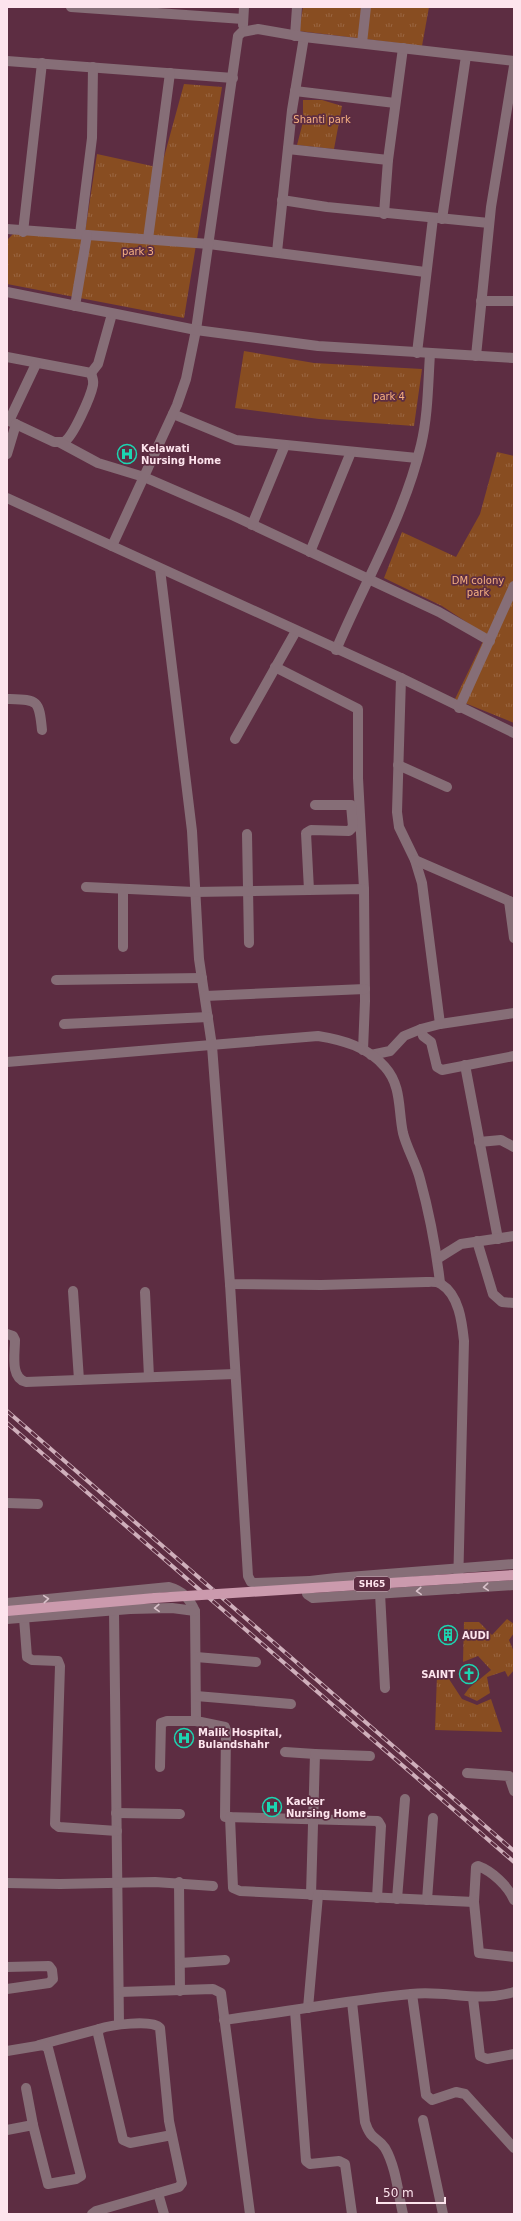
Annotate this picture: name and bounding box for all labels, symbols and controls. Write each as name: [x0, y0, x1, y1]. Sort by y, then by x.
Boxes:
park label: Shanti park: [293, 114, 351, 125]
park label: park 3: [122, 246, 154, 257]
park label: park 4: [373, 391, 405, 402]
hospital icon: Kelawati Nursing Home: [116, 443, 138, 465]
place label: Kelawati Nursing Home: [141, 443, 221, 466]
park label: DM colony park: [452, 575, 504, 598]
road number: SH65: [354, 1577, 390, 1591]
one-way arrow: [483, 1582, 489, 1591]
one-way arrow: [416, 1587, 422, 1596]
one-way arrow: [43, 1595, 49, 1604]
one-way arrow: [154, 1604, 160, 1613]
building icon: AUDI: [437, 1624, 459, 1646]
place label: AUDI: [462, 1630, 490, 1641]
church icon: SAINT: [458, 1663, 480, 1685]
place label: SAINT: [421, 1669, 455, 1680]
hospital icon: Malik Hospital, Bulandshahr: [173, 1727, 195, 1749]
place label: Malik Hospital, Bulandshahr: [198, 1727, 282, 1750]
hospital icon: Kacker Nursing Home: [261, 1796, 283, 1818]
place label: Kacker Nursing Home: [286, 1796, 366, 1819]
scale bar: [377, 2179, 445, 2205]
text: 50 m: [383, 2186, 414, 2200]

